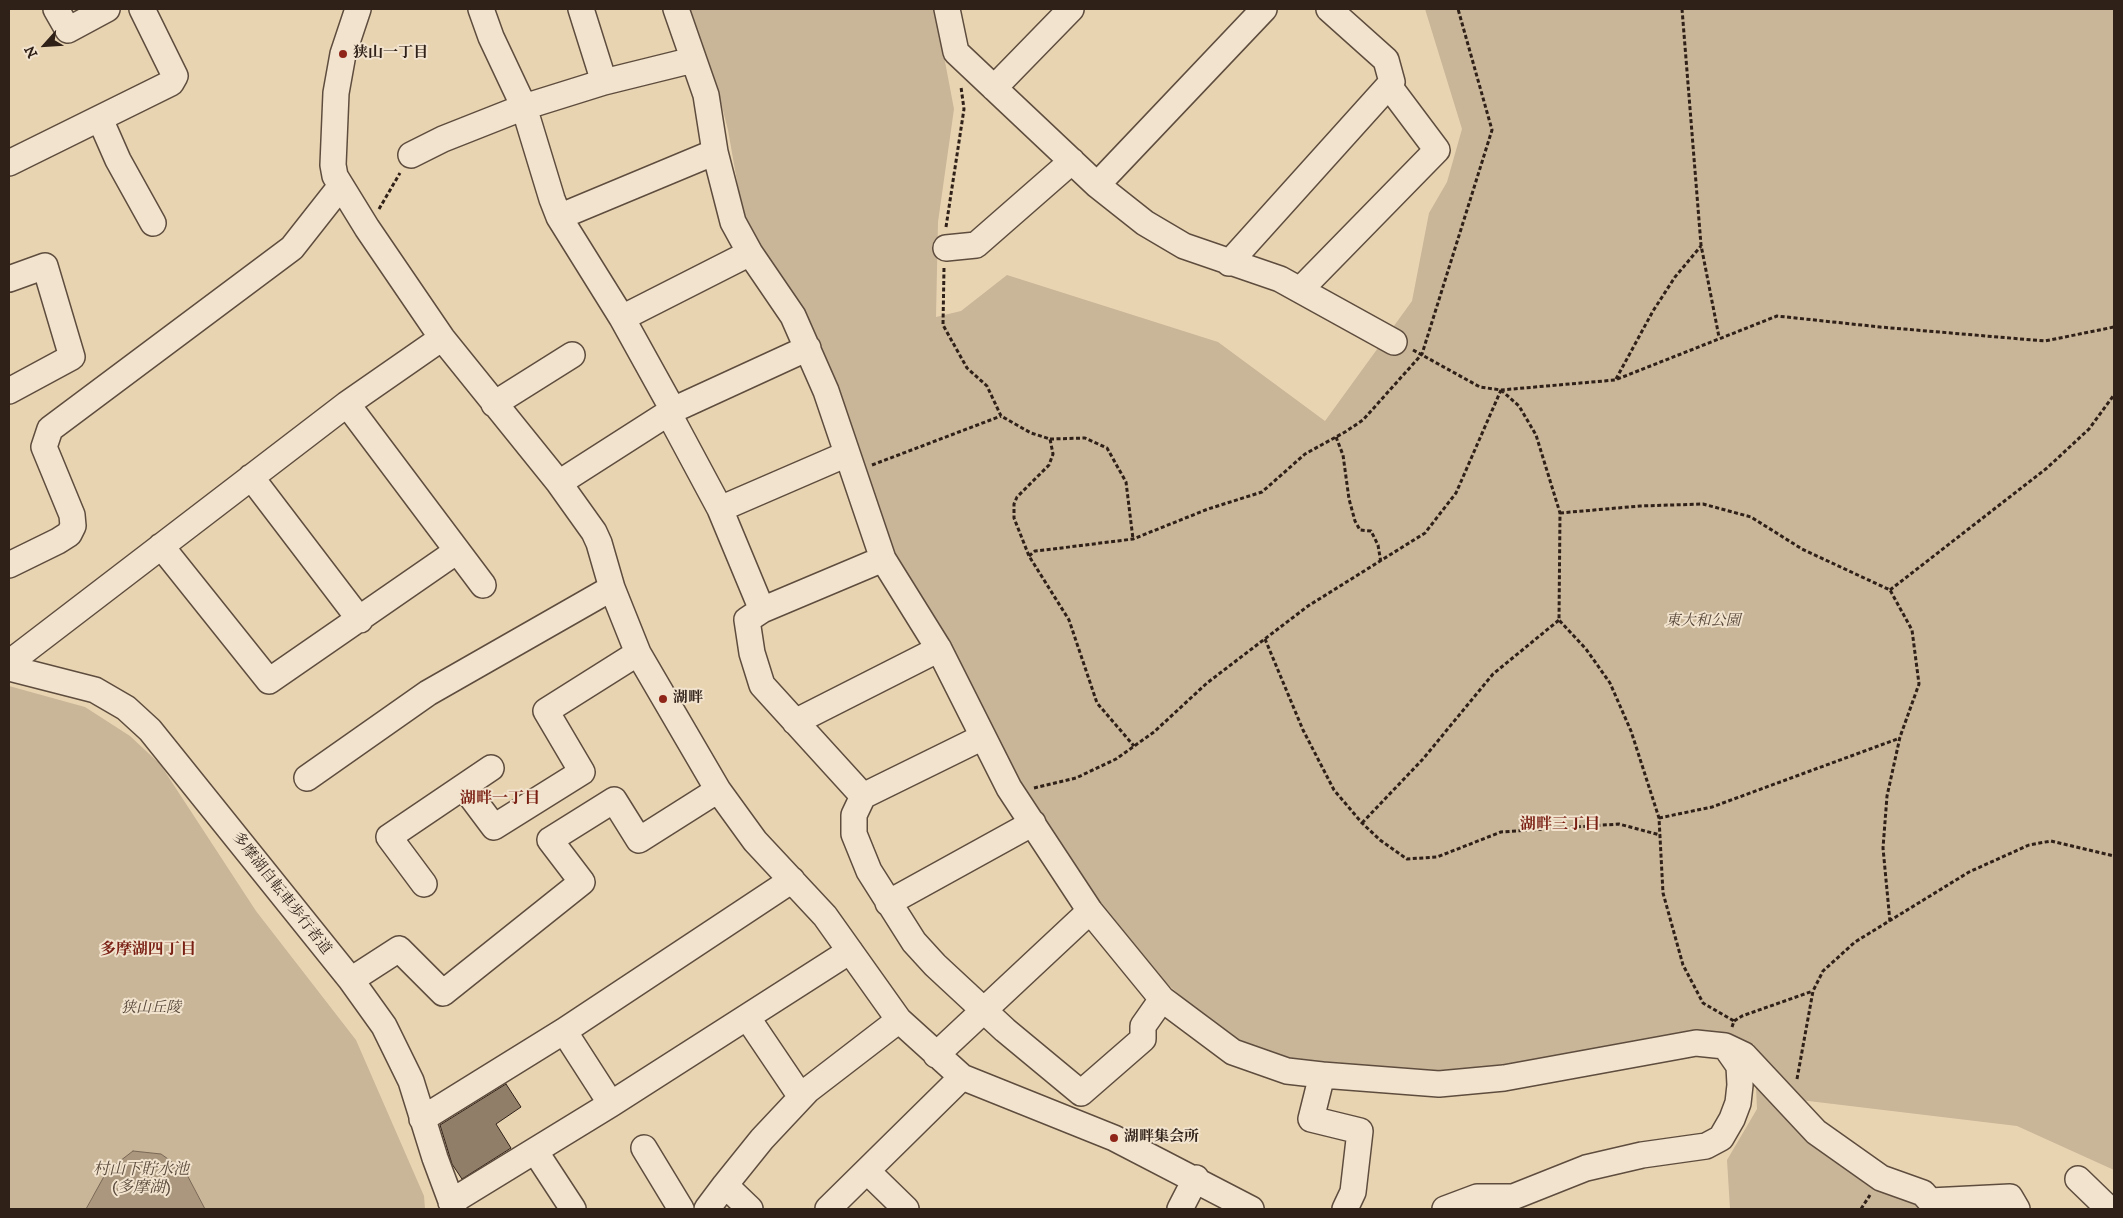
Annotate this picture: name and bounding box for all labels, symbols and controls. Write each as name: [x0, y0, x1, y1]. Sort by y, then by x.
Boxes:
north arrow: [20, 20, 70, 70]
text: N: [21, 42, 42, 61]
place label: 狭山一丁目: [353, 45, 428, 63]
marker: 狭山一丁目: [337, 48, 349, 60]
park label: 東大和公園: [1666, 613, 1740, 631]
place label: 湖畔: [673, 690, 703, 708]
marker: 湖畔: [657, 693, 669, 705]
district label: 湖畔一丁目: [460, 790, 540, 810]
district label: 湖畔三丁目: [1520, 816, 1600, 836]
street label: 多摩湖自転車歩行者道: [228, 829, 334, 959]
district label: 多摩湖四丁目: [100, 941, 196, 961]
park label: 狭山丘陵: [121, 1000, 181, 1018]
place label: 湖畔集会所: [1124, 1129, 1199, 1147]
marker: 湖畔集会所: [1108, 1132, 1120, 1144]
water label: 村山下貯水池 (多摩湖): [93, 1161, 189, 1199]

